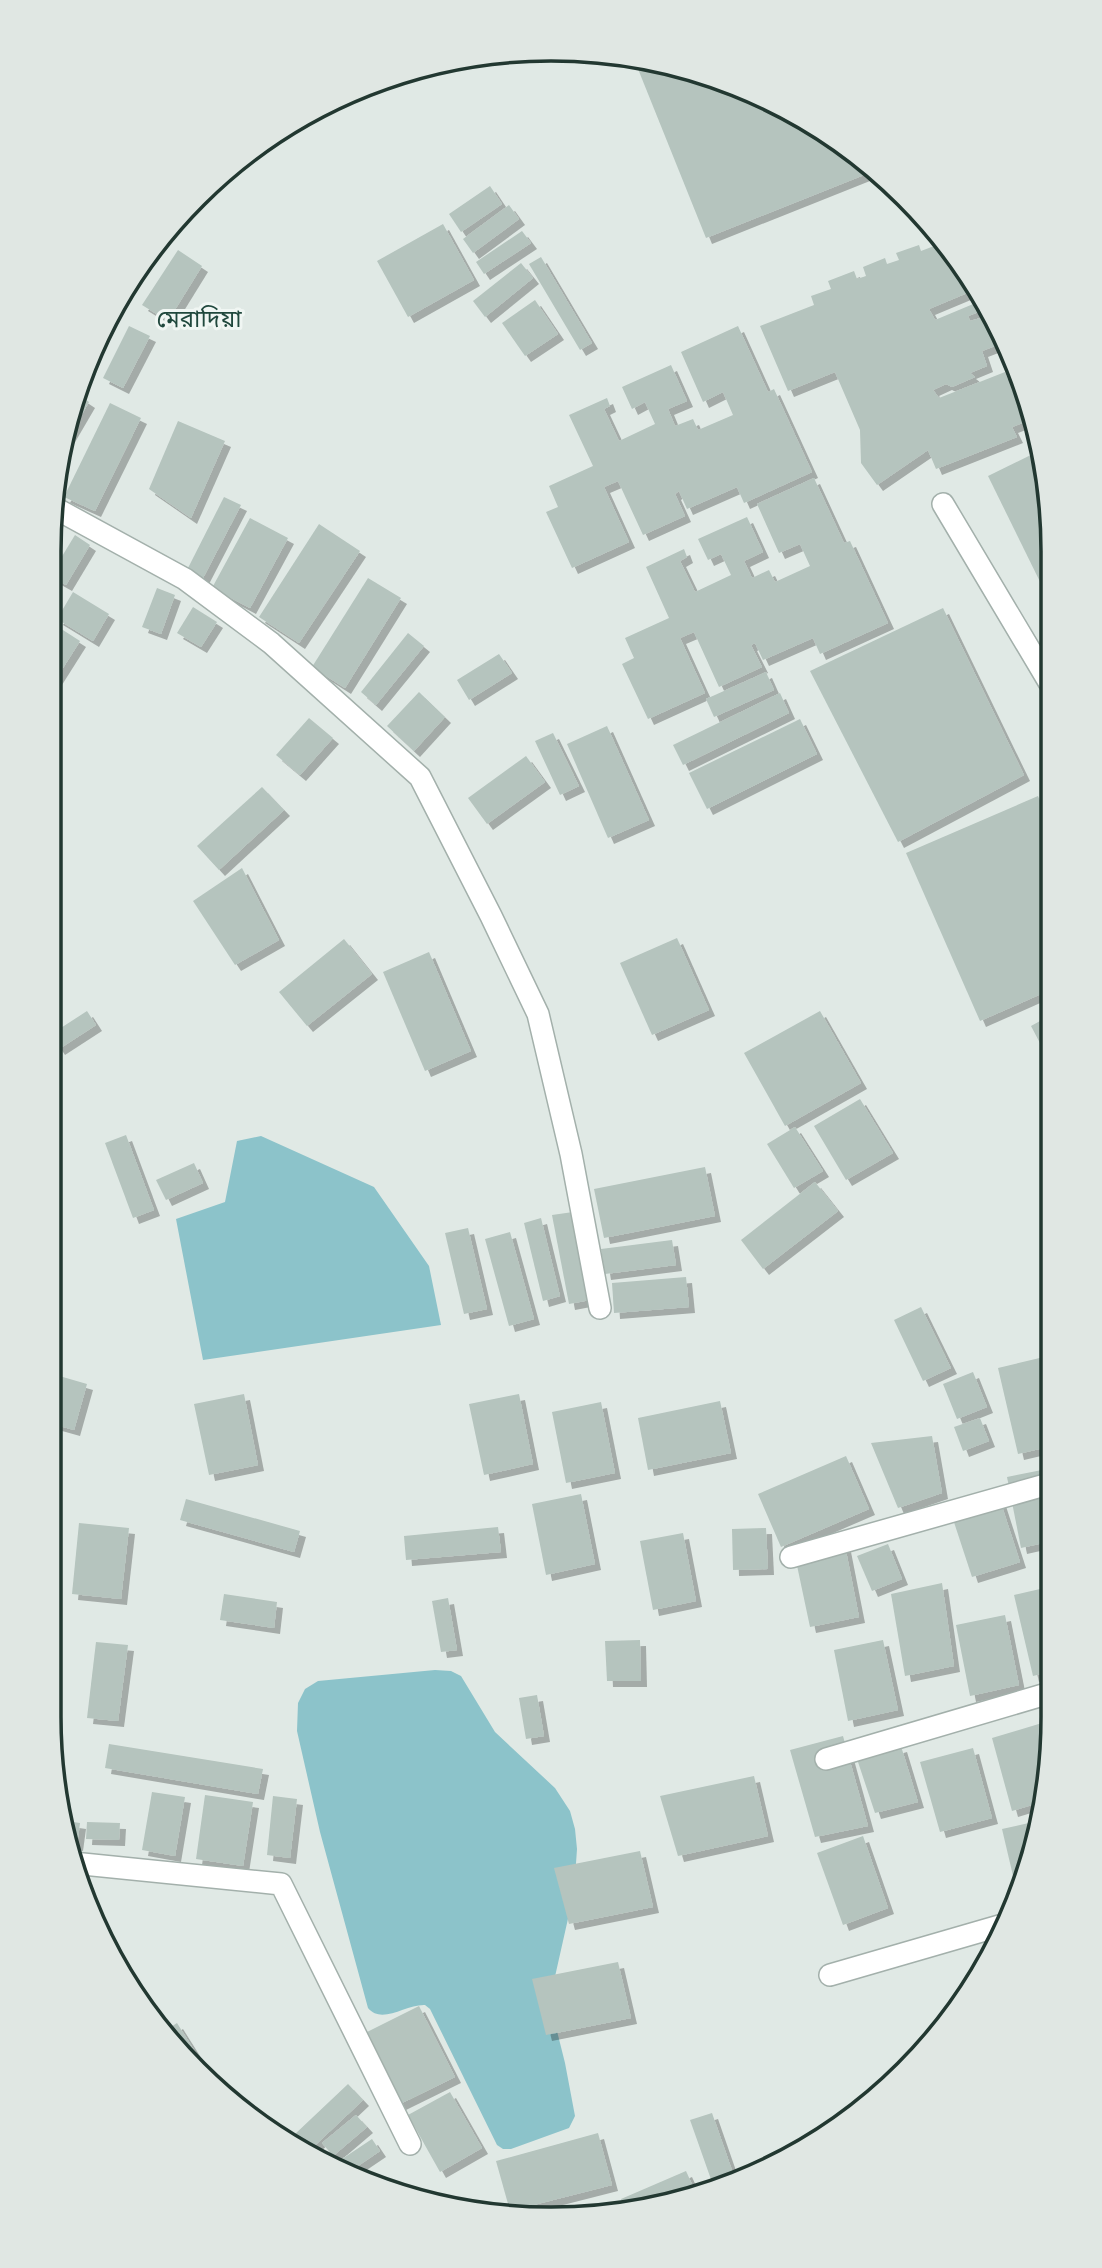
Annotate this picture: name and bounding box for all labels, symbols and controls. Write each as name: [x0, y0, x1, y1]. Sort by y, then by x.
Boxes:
district label: মেরাদিয়া: [156, 300, 242, 336]

